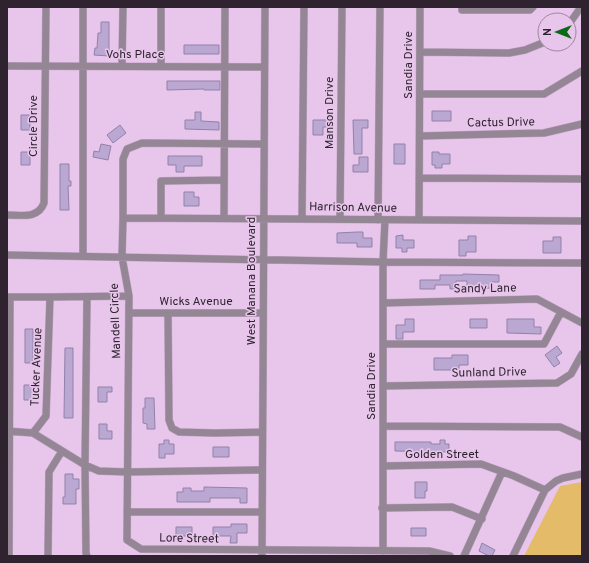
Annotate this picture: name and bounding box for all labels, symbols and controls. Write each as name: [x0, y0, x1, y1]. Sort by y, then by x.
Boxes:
north arrow: [537, 12, 577, 52]
text: N: [541, 28, 555, 36]
street label: Sandia Drive: [401, 31, 417, 99]
street label: Vohs Place: [106, 47, 164, 63]
street label: Manson Drive: [322, 77, 338, 149]
street label: Circle Drive: [26, 95, 42, 157]
street label: Cactus Drive: [467, 114, 535, 132]
street label: Harrison Avenue: [309, 199, 397, 217]
street label: West Manana Boulevard: [244, 217, 260, 345]
street label: Sandy Lane: [453, 280, 517, 298]
street label: Mandell Circle: [107, 283, 125, 359]
street label: Wicks Avenue: [159, 294, 233, 310]
street label: Tucker Avenue: [28, 327, 46, 407]
street label: Sandia Drive: [364, 352, 380, 420]
street label: Sunland Drive: [451, 364, 527, 382]
street label: Golden Street: [405, 447, 479, 463]
street label: Lore Street: [159, 530, 219, 548]

